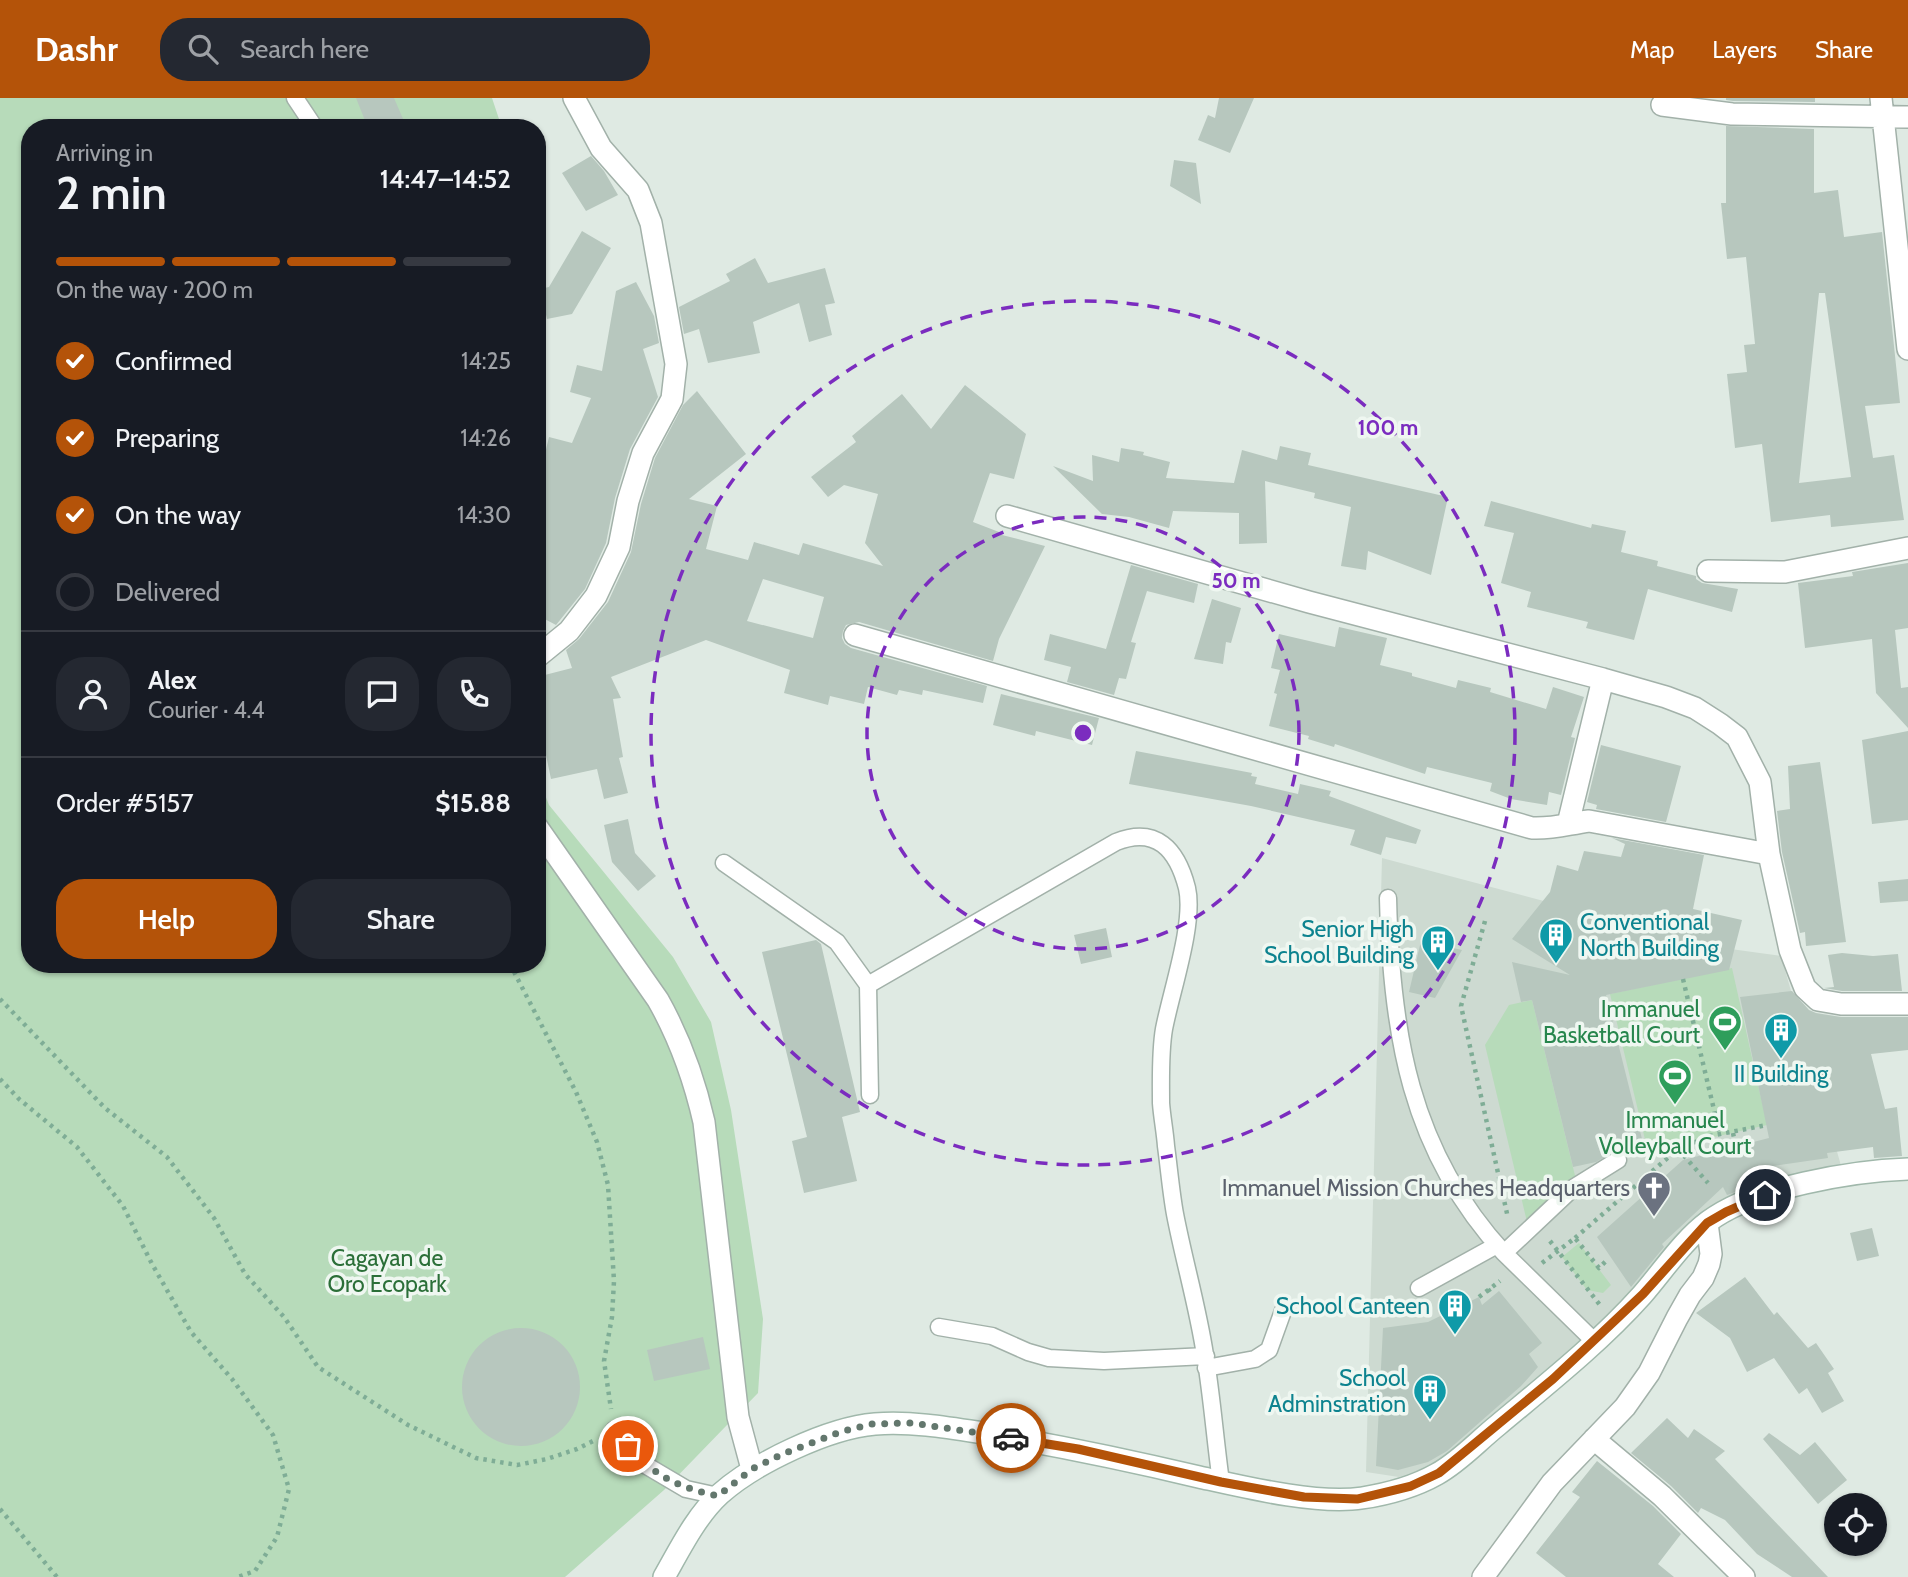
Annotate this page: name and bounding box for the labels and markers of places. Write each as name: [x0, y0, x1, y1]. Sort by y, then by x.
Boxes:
centre of rings: [1071, 721, 1095, 745]
place label: Conventional North Building: [1580, 908, 1720, 962]
place label: Senior High School Building: [1264, 915, 1415, 969]
building icon: Conventional North Building: [1537, 916, 1575, 965]
building icon: Senior High School Building: [1419, 923, 1457, 972]
place label: Immanuel Basketball Court: [1543, 995, 1701, 1049]
sports icon: Immanuel Basketball Court: [1706, 1003, 1744, 1052]
building icon: II Building: [1762, 1011, 1800, 1060]
sports icon: Immanuel Volleyball Court: [1656, 1057, 1694, 1106]
place label: II Building: [1734, 1060, 1829, 1088]
place label: Immanuel Volleyball Court: [1599, 1106, 1752, 1160]
pin: [1735, 1165, 1795, 1225]
church icon: Immanuel Mission Churches Headquarters: [1635, 1169, 1673, 1218]
place label: Immanuel Mission Churches Headquarters: [1222, 1174, 1630, 1202]
building icon: School Canteen: [1436, 1287, 1474, 1336]
place label: School Canteen: [1276, 1292, 1430, 1320]
place label: School Adminstration: [1268, 1364, 1407, 1418]
building icon: School Adminstration: [1411, 1372, 1449, 1421]
pin: [598, 1416, 658, 1476]

